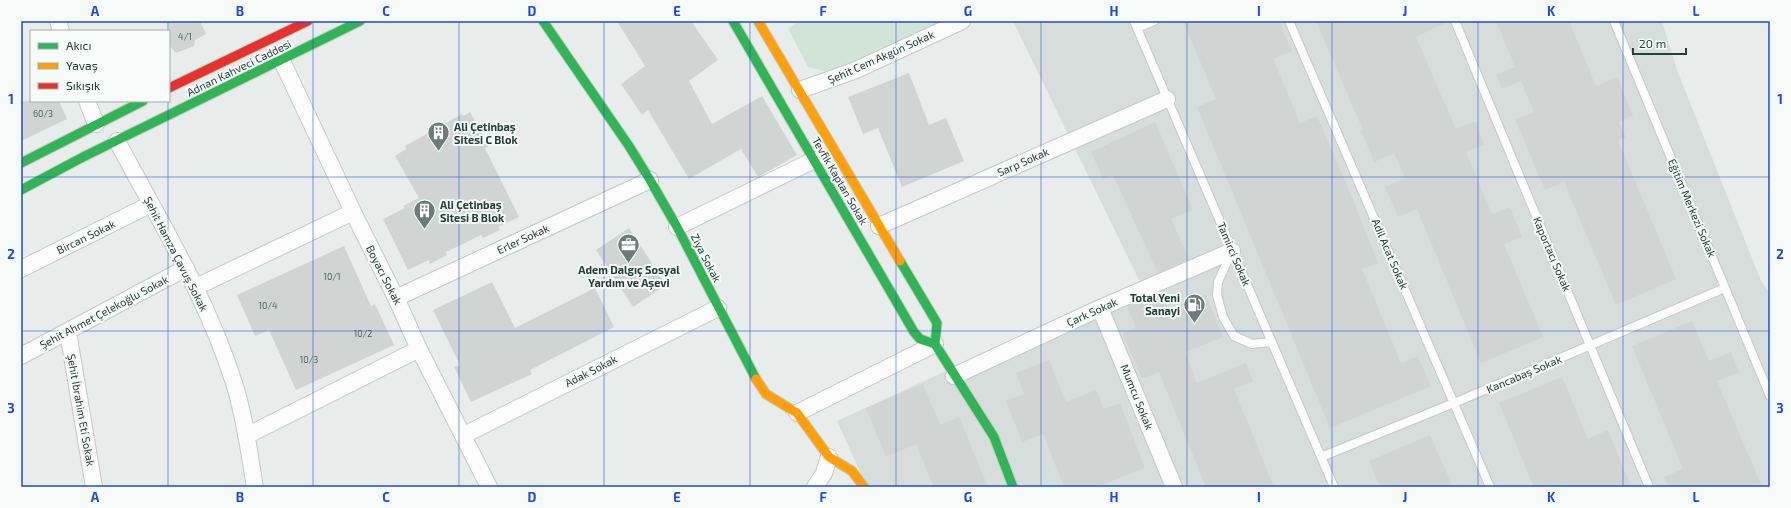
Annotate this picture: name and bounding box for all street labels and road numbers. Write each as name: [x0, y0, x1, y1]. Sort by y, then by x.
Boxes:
street label: Şehit Cem Akgün Sokak: [826, 27, 937, 88]
street label: Adnan Kahveci Caddesi: [184, 37, 293, 99]
street label: Tevfik Kaptan Sokak: [810, 135, 871, 227]
street label: Sarp Sokak: [995, 144, 1051, 179]
street label: Eğitim Merkezi Sokak: [1666, 157, 1719, 259]
street label: Şehit Hamza Çavuş Sokak: [140, 194, 211, 315]
street label: Kaportacı Sokak: [1531, 214, 1574, 294]
street label: Adil Acat Sokak: [1370, 216, 1411, 292]
street label: Bircan Sokak: [54, 217, 118, 256]
street label: Tamirci Sokak: [1215, 220, 1254, 288]
street label: Erler Sokak: [495, 221, 551, 256]
street label: Ziya Sokak: [689, 231, 724, 285]
street label: Boyacı Sokak: [364, 243, 405, 307]
street label: Şehit Ahmet Çelekoğlu Sokak: [37, 272, 172, 353]
street label: Çark Sokak: [1064, 294, 1120, 329]
street label: Adak Sokak: [563, 352, 619, 389]
street label: Kancabaş Sokak: [1484, 352, 1564, 396]
street label: Şehit İbrahim Eti Sokak: [63, 353, 98, 468]
street label: Mumcu Sokak: [1118, 362, 1157, 432]

